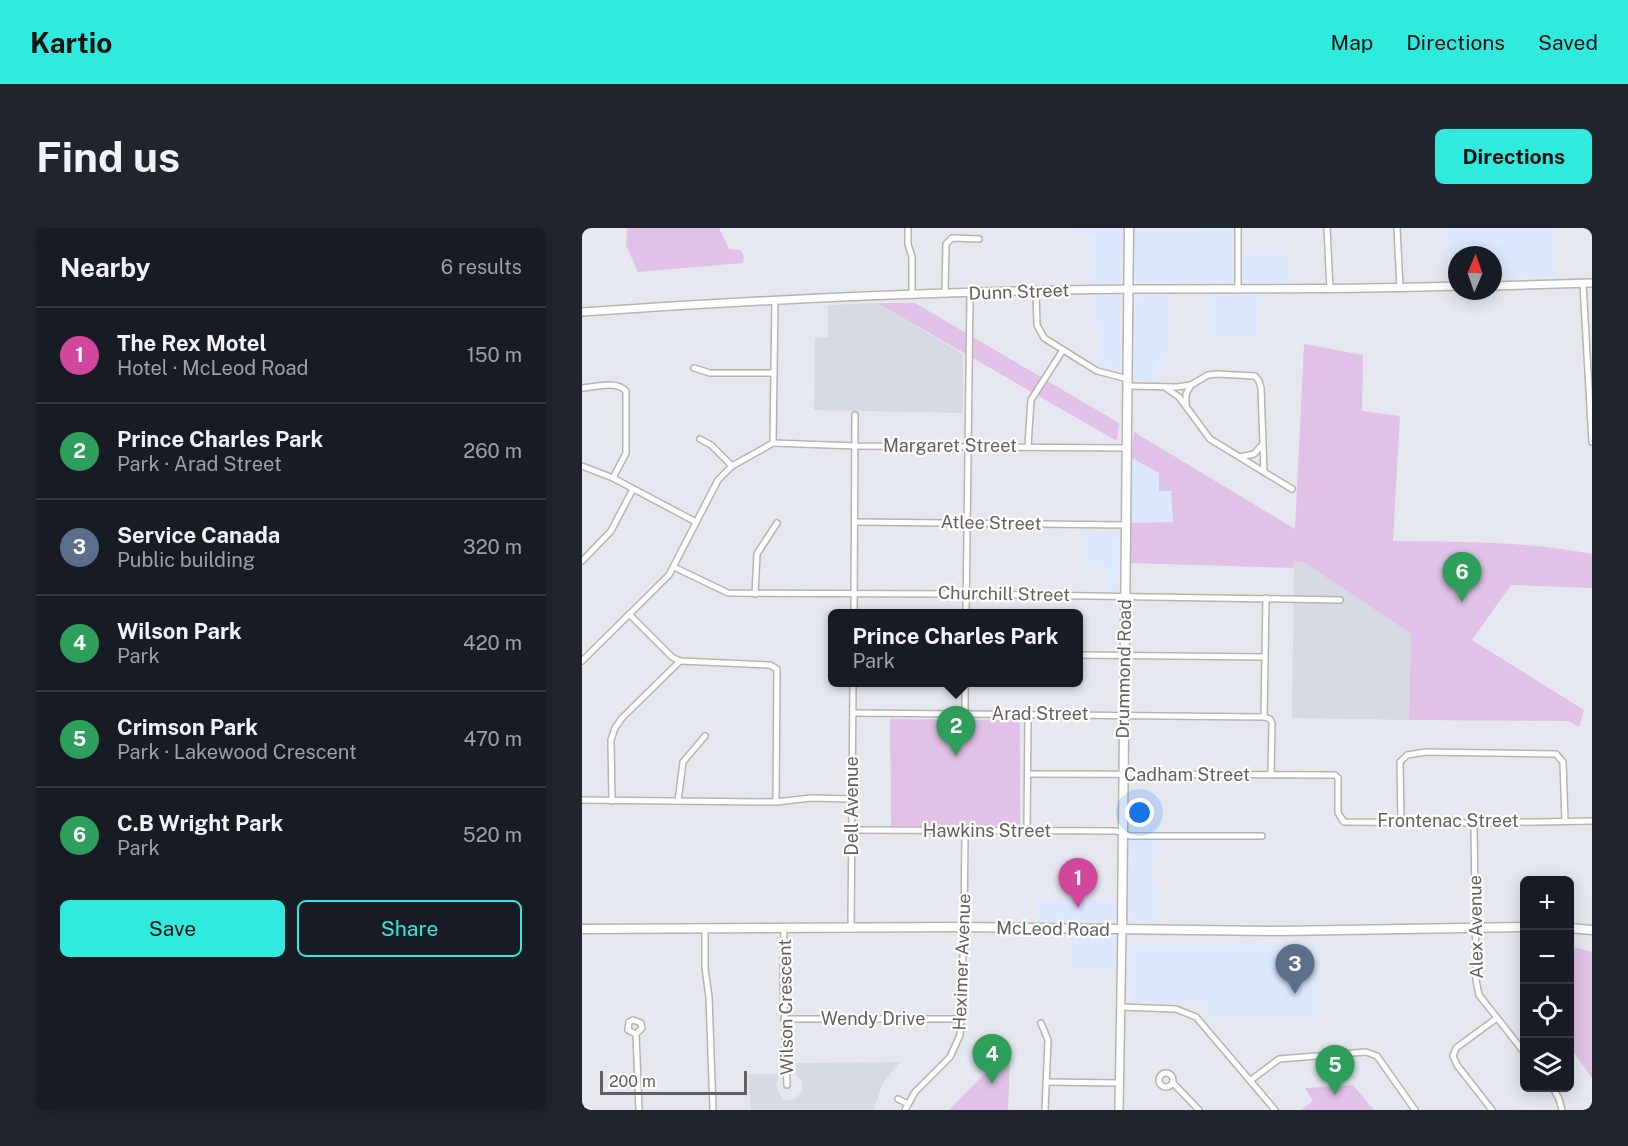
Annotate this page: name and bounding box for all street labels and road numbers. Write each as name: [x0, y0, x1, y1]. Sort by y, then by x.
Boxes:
street label: Dunn Street: [968, 279, 1070, 304]
street label: Margaret Street: [883, 435, 1017, 456]
street label: Atlee Street: [940, 511, 1042, 534]
street label: Churchill Street: [938, 582, 1070, 605]
street label: Drummond Road: [1112, 599, 1135, 739]
street label: Arad Street: [991, 703, 1089, 724]
street label: Dell Avenue: [841, 756, 862, 856]
street label: Cadham Street: [1124, 764, 1250, 785]
street label: Frontenac Street: [1377, 810, 1519, 831]
street label: Hawkins Street: [923, 820, 1051, 841]
street label: Alex Avenue: [1464, 875, 1487, 979]
street label: Heximer Avenue: [949, 893, 974, 1031]
street label: McLeod Road: [996, 917, 1110, 940]
street label: Wilson Crescent: [774, 939, 797, 1075]
street label: Wendy Drive: [821, 1008, 925, 1029]

